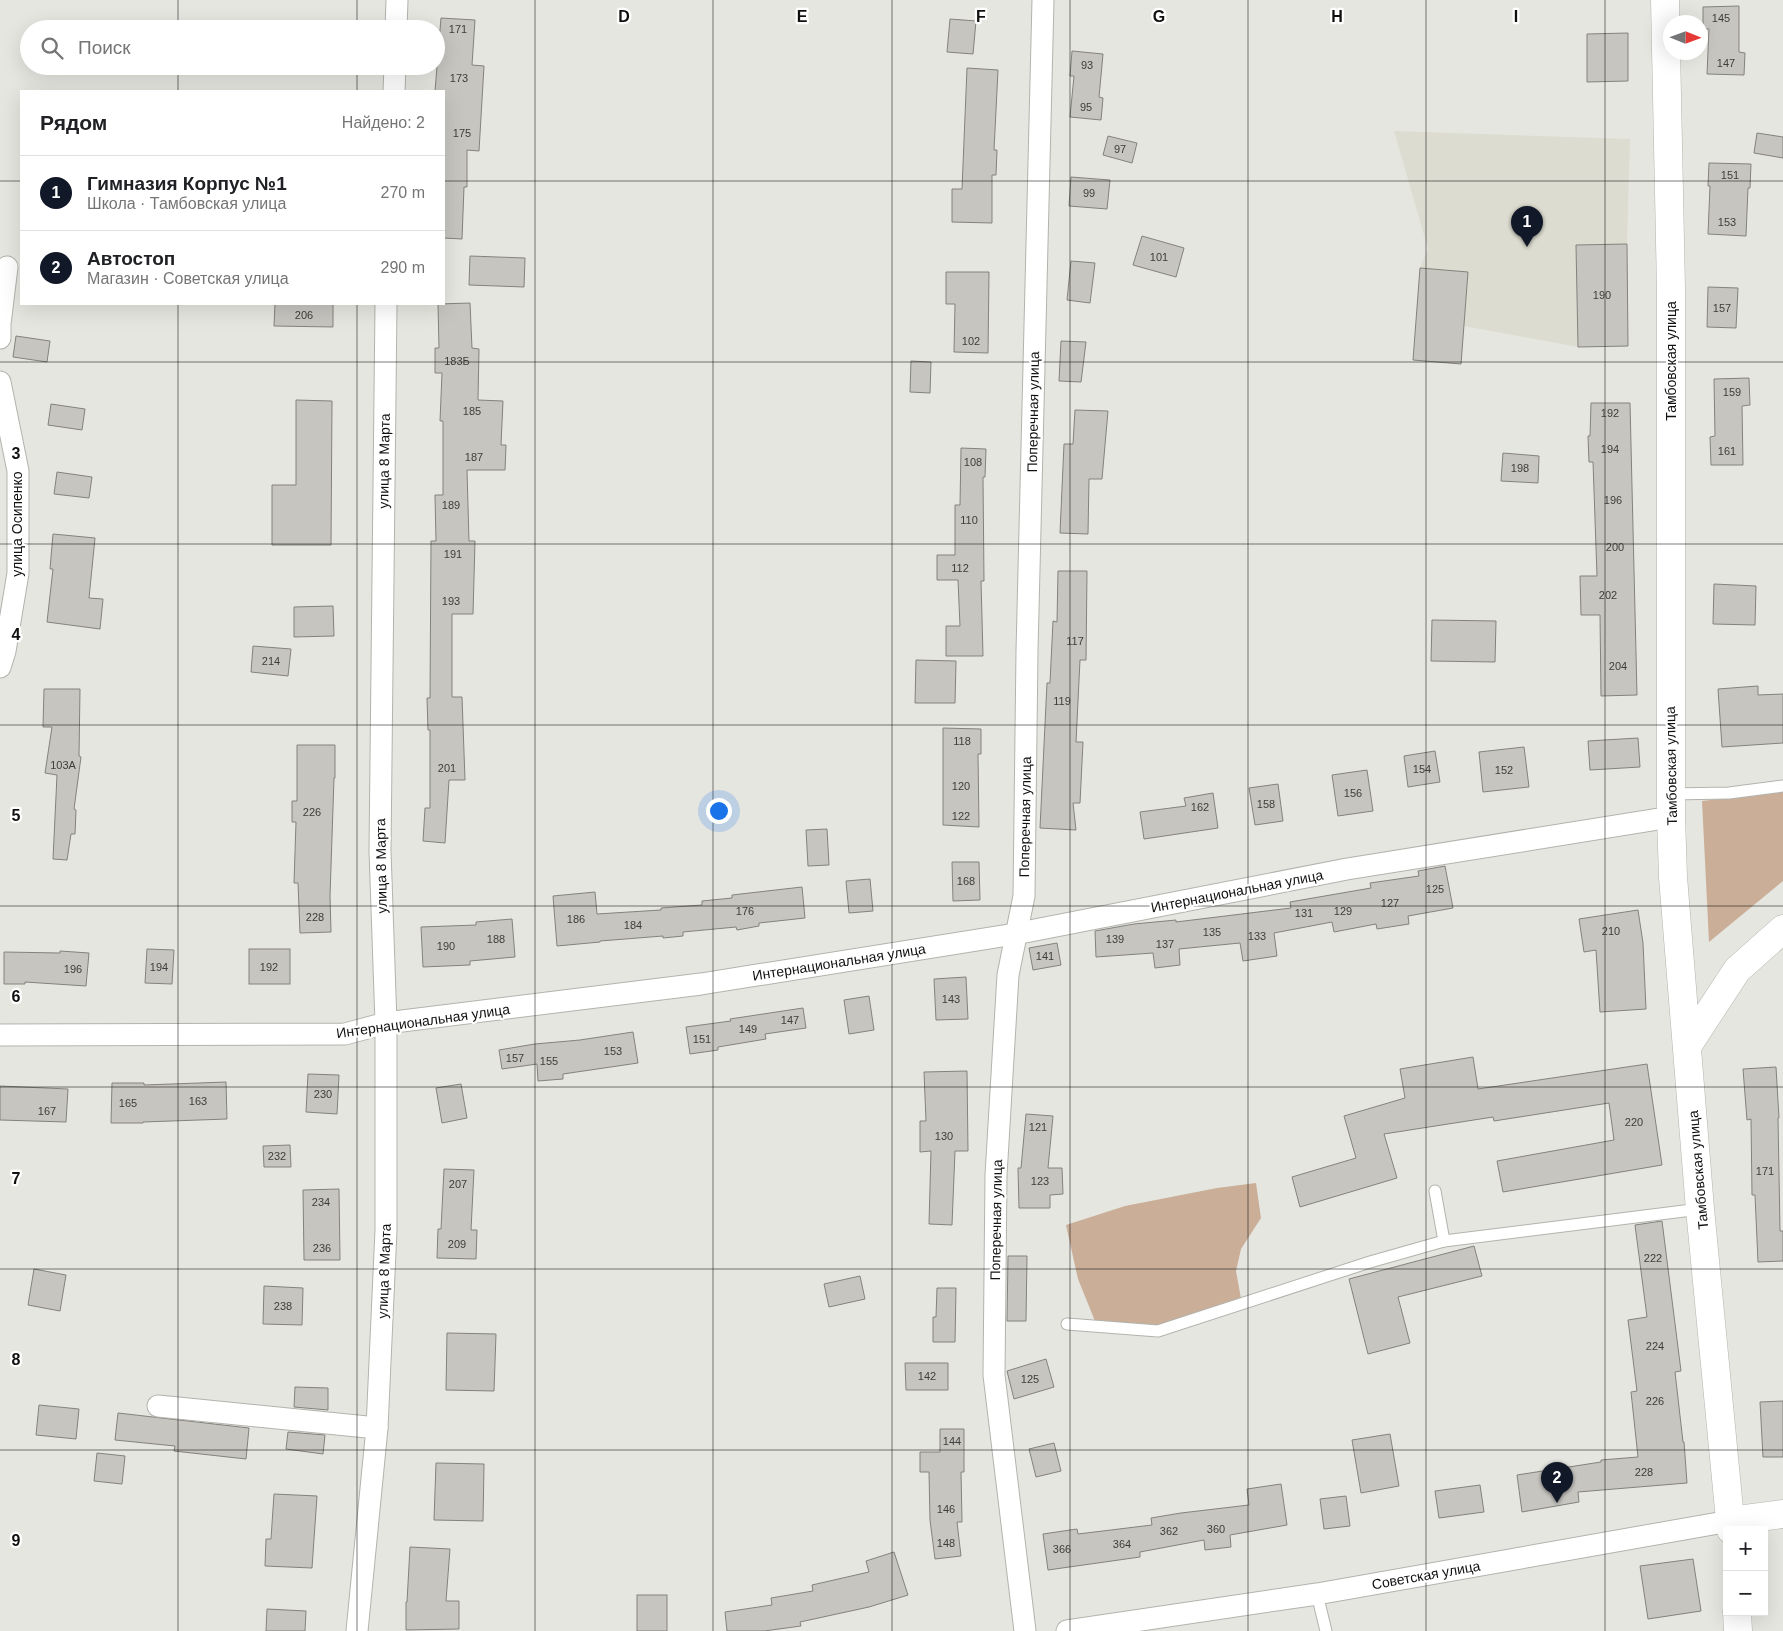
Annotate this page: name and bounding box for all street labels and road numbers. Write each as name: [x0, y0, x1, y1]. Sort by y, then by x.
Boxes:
street label: Тамбовская улица: [1663, 301, 1679, 421]
street label: Поперечная улица: [1024, 351, 1042, 473]
street label: улица 8 Марта: [375, 413, 393, 509]
street label: улица Осипенко: [9, 471, 25, 577]
street label: Тамбовская улица: [1662, 706, 1680, 826]
street label: Поперечная улица: [1016, 756, 1034, 878]
street label: улица 8 Марта: [372, 818, 390, 914]
street label: Интернациональная улица: [1149, 866, 1325, 916]
street label: Интернациональная улица: [751, 940, 927, 984]
street label: Интернациональная улица: [335, 1001, 511, 1041]
street label: Тамбовская улица: [1685, 1110, 1711, 1230]
street label: Поперечная улица: [987, 1159, 1005, 1281]
street label: улица 8 Марта: [374, 1223, 394, 1319]
street label: Советская улица: [1370, 1558, 1482, 1592]

